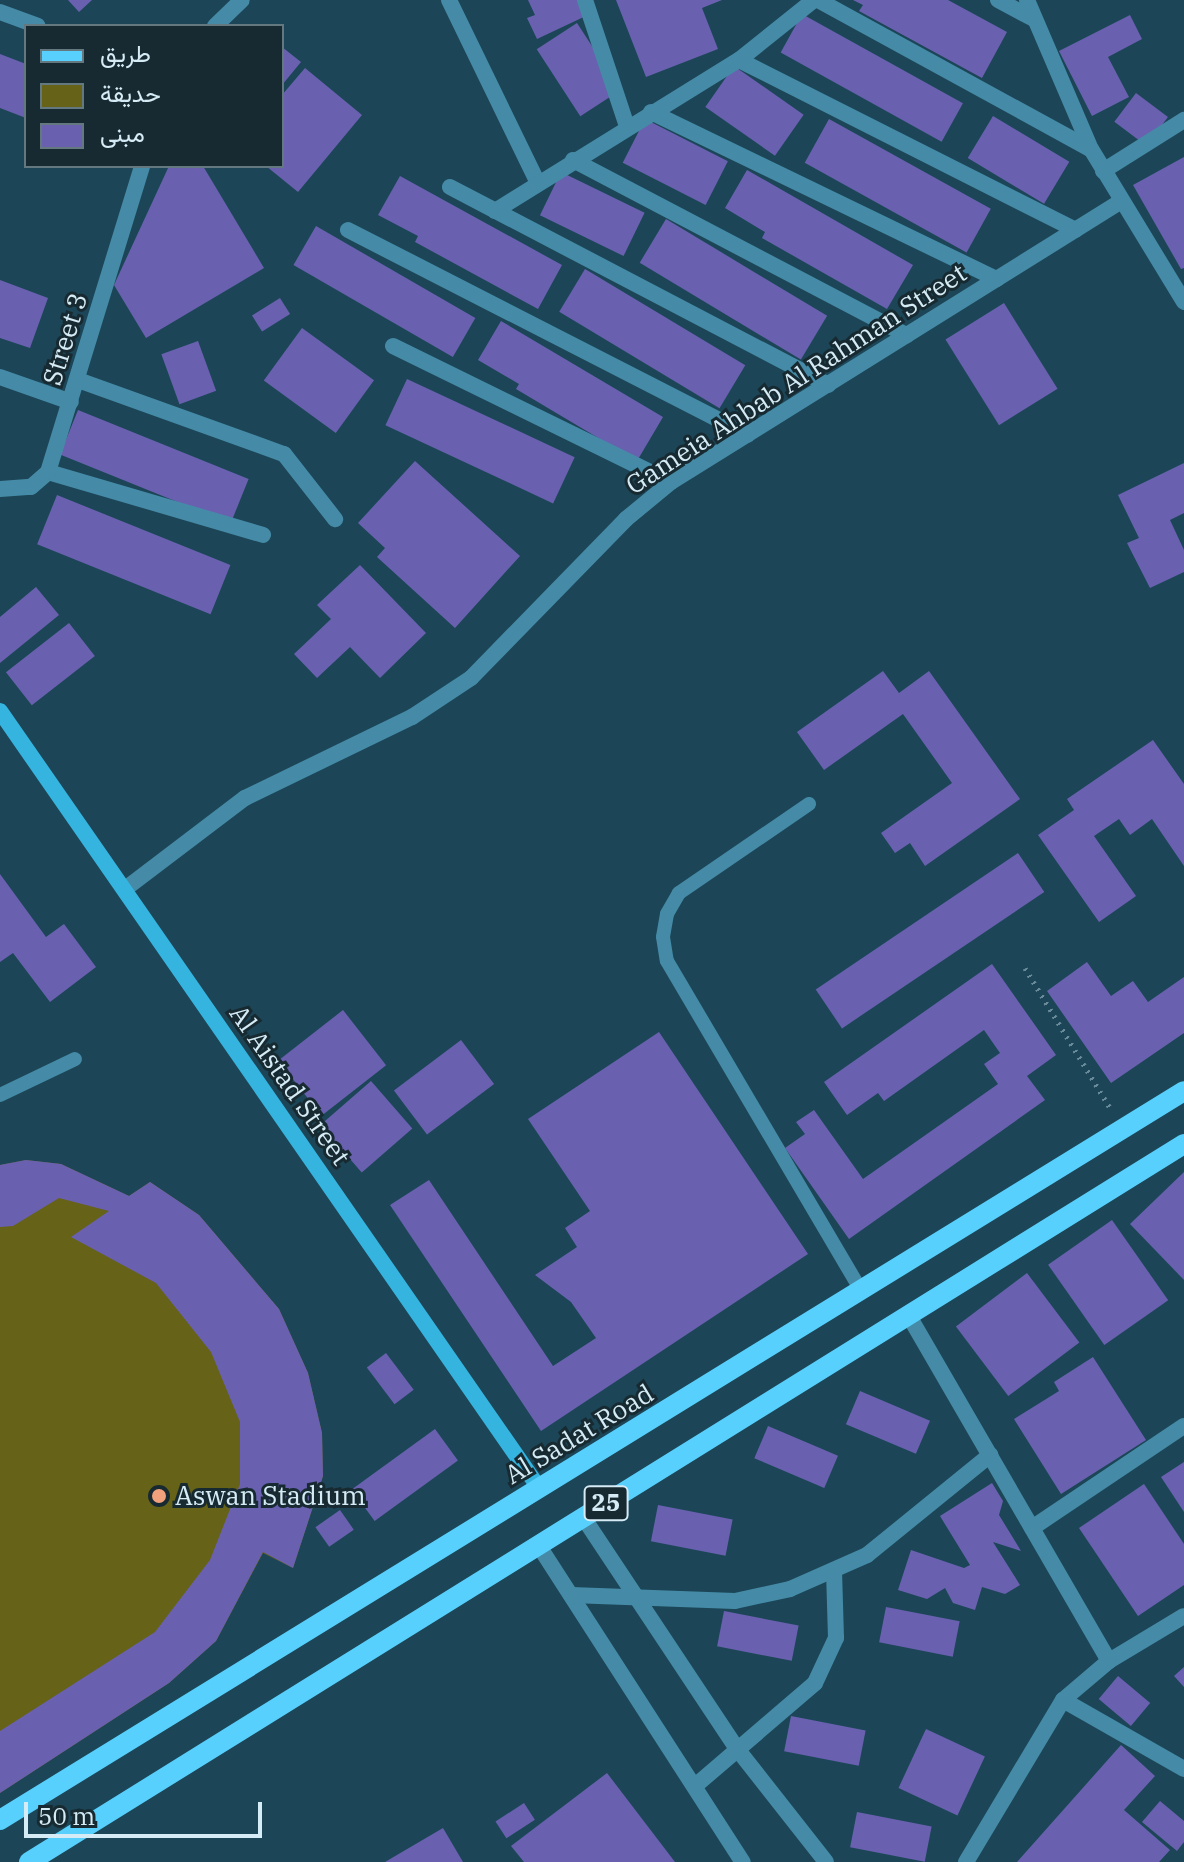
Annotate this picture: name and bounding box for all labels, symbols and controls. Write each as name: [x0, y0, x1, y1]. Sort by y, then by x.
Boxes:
legend: [24, 24, 284, 168]
text: طريق: [100, 37, 151, 69]
text: حديقة: [100, 77, 161, 109]
text: مبنى: [100, 117, 145, 149]
street label: Gameia Ahbab Al Rahman Street: [620, 257, 972, 501]
street label: Street 3: [36, 289, 94, 389]
street label: Al Aistad Street: [223, 999, 357, 1171]
street label: Al Sadat Road: [499, 1377, 659, 1491]
place label: Aswan Stadium: [175, 1480, 366, 1512]
road number: 25: [582, 1483, 630, 1523]
marker: Aswan Stadium: [150, 1487, 168, 1505]
scale bar: [28, 1786, 266, 1836]
text: 50 m: [38, 1800, 95, 1832]

